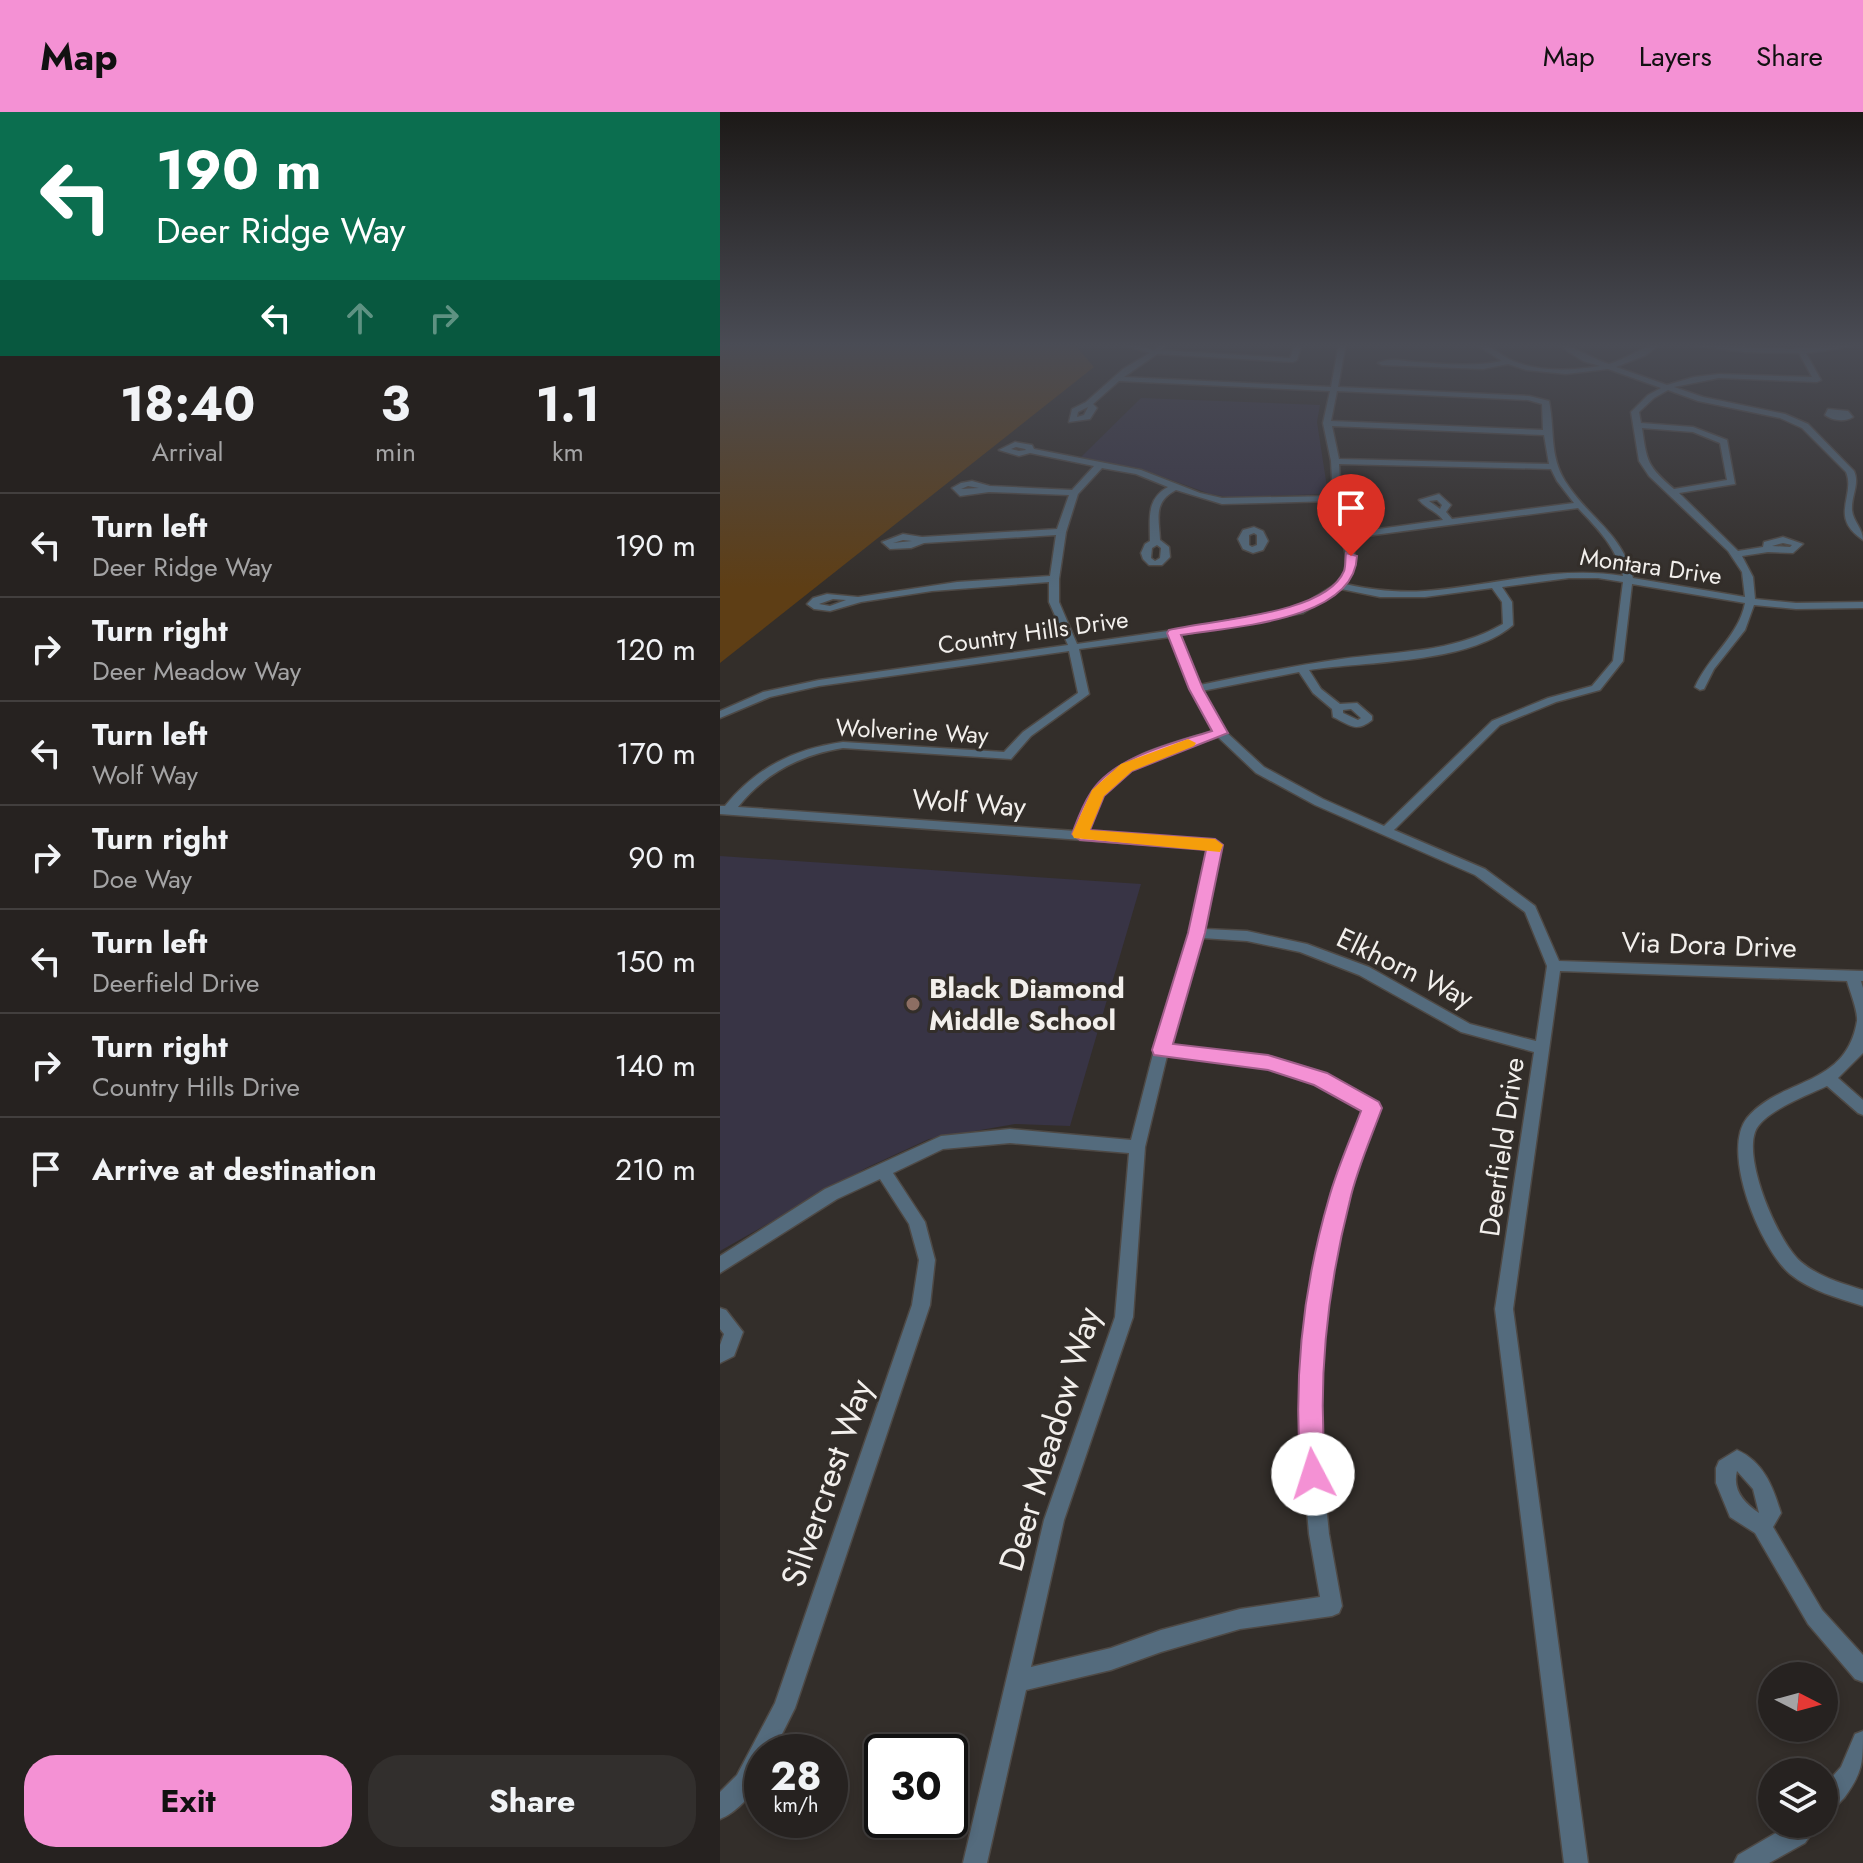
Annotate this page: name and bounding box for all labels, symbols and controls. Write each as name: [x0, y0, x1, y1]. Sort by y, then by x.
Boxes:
text: Map: [40, 29, 118, 84]
text: Map: [1543, 36, 1595, 77]
text: Layers: [1639, 36, 1712, 77]
text: Share: [1756, 36, 1823, 77]
text: 190 m: [156, 129, 322, 210]
icon: left: [24, 144, 128, 248]
text: Deer Ridge Way: [156, 204, 406, 256]
icon: left: [254, 296, 298, 340]
icon: ahead: [338, 296, 382, 340]
icon: right: [422, 296, 466, 340]
text: 18:40: [120, 370, 255, 439]
text: 3: [381, 370, 410, 439]
text: 1.1: [536, 370, 600, 439]
text: Arrival: [152, 433, 223, 471]
text: min: [375, 433, 416, 471]
text: km: [552, 433, 584, 471]
pin: [1317, 474, 1385, 556]
icon: arrive: [1329, 486, 1373, 530]
text: Turn left: [92, 505, 207, 548]
icon: left: [24, 523, 68, 567]
text: 190 m: [615, 524, 696, 567]
street label: Montara Drive: [1578, 539, 1724, 593]
text: Deer Ridge Way: [92, 548, 272, 586]
street label: Country Hills Drive: [936, 601, 1130, 663]
text: Turn right: [92, 609, 228, 652]
icon: right: [24, 627, 68, 671]
text: 120 m: [615, 628, 696, 671]
text: Deer Meadow Way: [92, 652, 301, 690]
street label: Wolverine Way: [835, 710, 990, 753]
text: Turn left: [92, 713, 207, 756]
icon: left: [24, 731, 68, 775]
text: 170 m: [616, 732, 696, 775]
text: Wolf Way: [92, 756, 198, 794]
street label: Wolf Way: [911, 779, 1028, 827]
text: Turn right: [92, 817, 228, 860]
icon: right: [24, 835, 68, 879]
text: 90 m: [628, 836, 696, 879]
text: Doe Way: [92, 860, 192, 898]
street label: Elkhorn Way: [1330, 917, 1481, 1019]
text: Turn left: [92, 921, 207, 964]
street label: Via Dora Drive: [1620, 921, 1798, 969]
icon: left: [24, 939, 68, 983]
text: 150 m: [615, 940, 696, 983]
text: Deerfield Drive: [92, 964, 259, 1002]
place label: Black Diamond Middle School: [929, 968, 1125, 1041]
marker: Black Diamond Middle School: [904, 995, 922, 1013]
text: Turn right: [92, 1025, 228, 1068]
icon: right: [24, 1043, 68, 1087]
text: 140 m: [615, 1044, 696, 1087]
street label: Deerfield Drive: [1469, 1055, 1535, 1239]
text: Country Hills Drive: [92, 1068, 300, 1106]
icon: arrive: [24, 1147, 68, 1191]
text: Arrive at destination: [92, 1148, 377, 1191]
text: 210 m: [615, 1148, 696, 1191]
street label: Deer Meadow Way: [987, 1301, 1113, 1577]
street label: Silvercrest Way: [769, 1373, 885, 1593]
position arrow: [1271, 1432, 1355, 1516]
north arrow: [1758, 1662, 1838, 1742]
map controls: [1758, 1662, 1838, 1838]
speed limit sign: 30: [864, 1734, 968, 1838]
text: 28: [770, 1747, 822, 1805]
button: Exit: [24, 1755, 352, 1847]
button: Share: [368, 1755, 696, 1847]
button: layers: [1758, 1758, 1838, 1838]
text: km/h: [773, 1791, 819, 1820]

